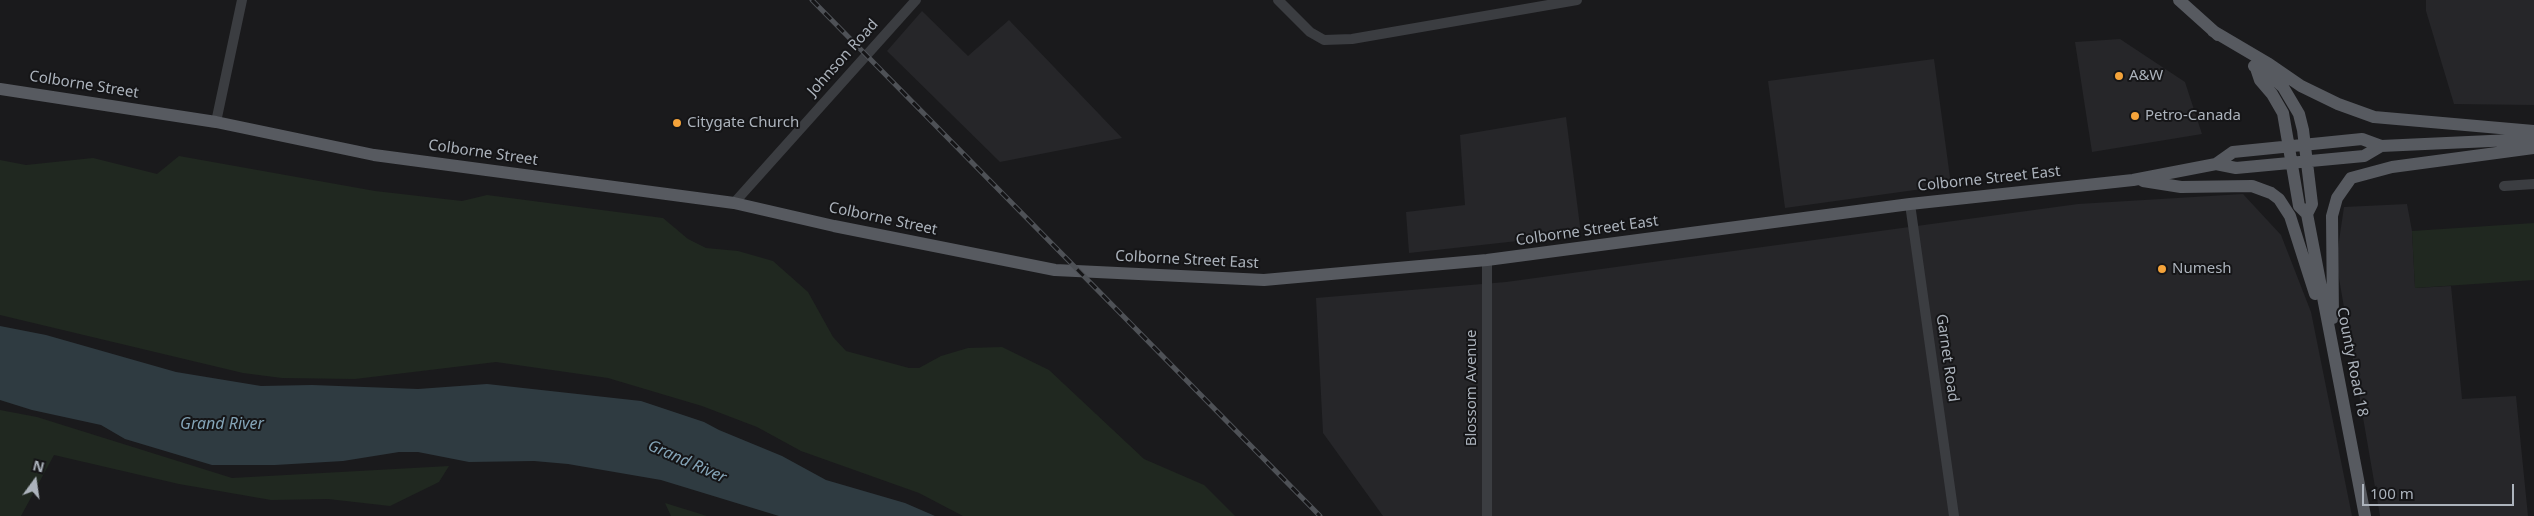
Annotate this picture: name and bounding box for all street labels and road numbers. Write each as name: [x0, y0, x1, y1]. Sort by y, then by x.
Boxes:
street label: Johnson Road: [804, 16, 882, 100]
street label: Colborne Street: [28, 67, 140, 103]
street label: Colborne Street: [427, 136, 539, 170]
street label: Colborne Street East: [1917, 163, 2061, 195]
street label: Colborne Street: [827, 199, 939, 239]
street label: Colborne Street East: [1515, 212, 1659, 250]
street label: Colborne Street East: [1115, 247, 1259, 273]
street label: County Road 18: [2333, 306, 2371, 418]
street label: Garnet Road: [1932, 313, 1962, 403]
street label: Blossom Avenue: [1463, 330, 1481, 446]

